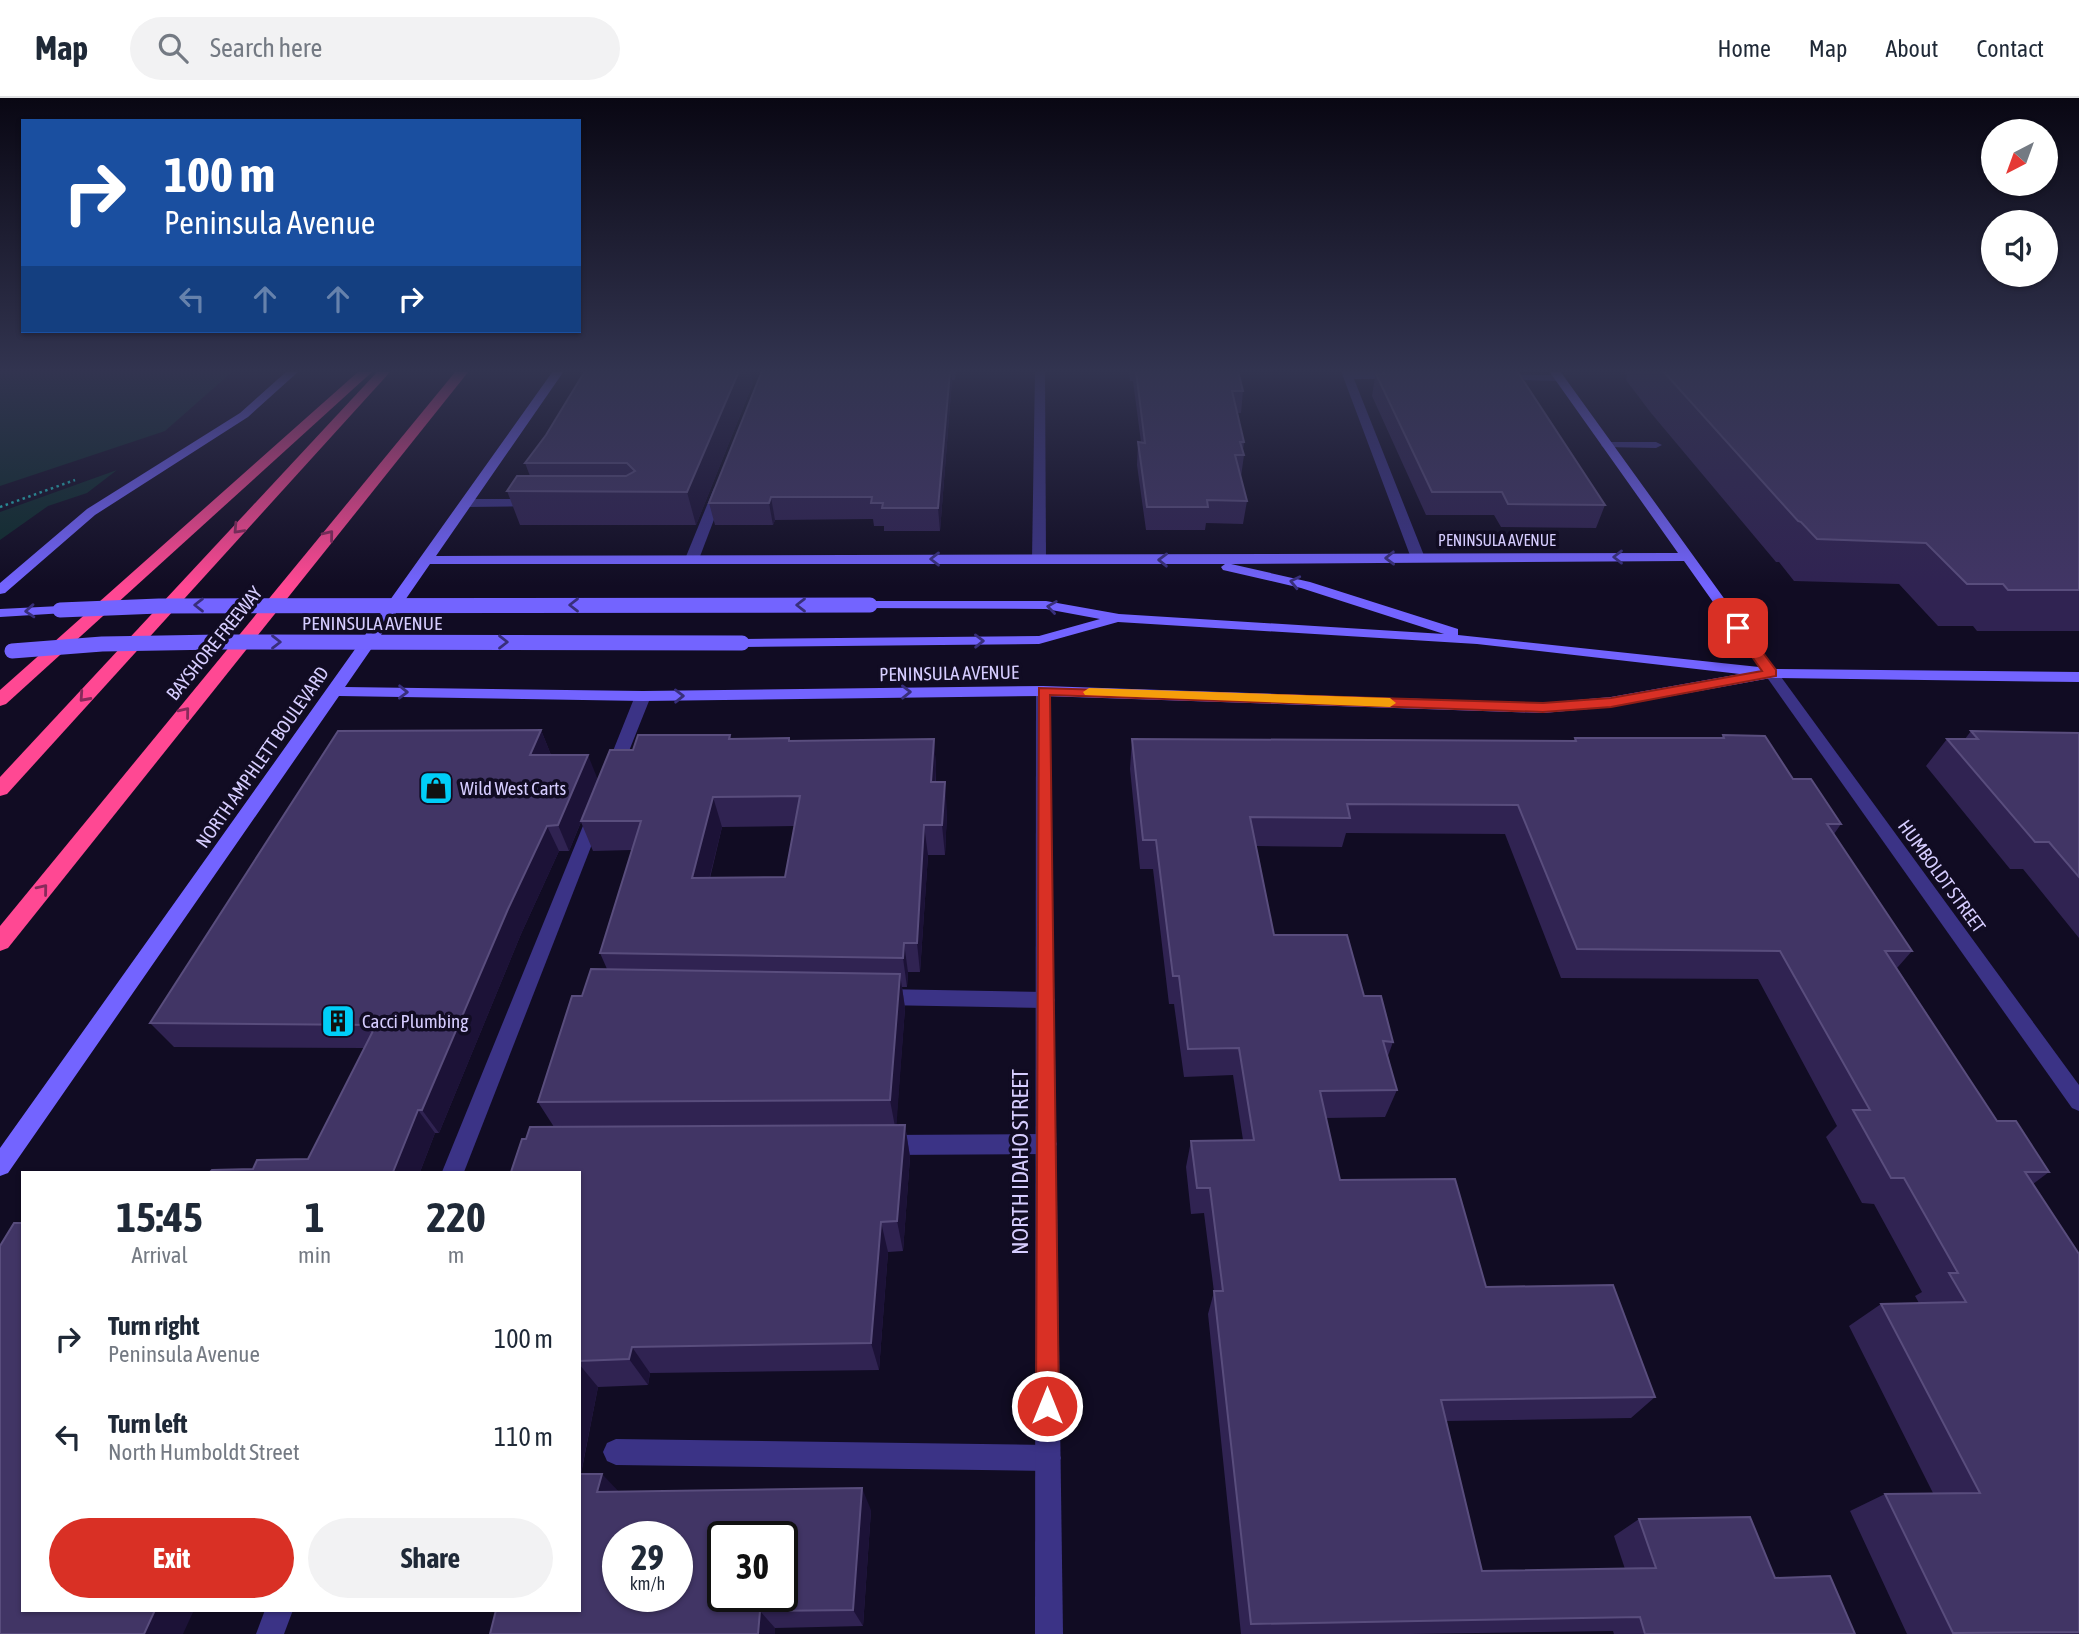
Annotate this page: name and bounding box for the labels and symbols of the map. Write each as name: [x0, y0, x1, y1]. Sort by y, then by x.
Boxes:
north arrow: [1981, 119, 2058, 196]
one-way arrow: [234, 521, 246, 534]
one-way arrow: [321, 531, 333, 544]
street label: PENINSULA AVENUE: [1438, 531, 1556, 549]
one-way arrow: [1612, 549, 1622, 565]
one-way arrow: [1384, 550, 1395, 566]
one-way arrow: [929, 551, 940, 567]
one-way arrow: [1157, 552, 1167, 568]
one-way arrow: [1289, 576, 1301, 591]
street label: BAYSHORE FREEWAY: [161, 581, 267, 704]
one-way arrow: [194, 597, 204, 613]
one-way arrow: [568, 597, 579, 613]
one-way arrow: [796, 597, 806, 613]
pin: [1708, 598, 1768, 658]
one-way arrow: [1046, 600, 1058, 615]
one-way arrow: [24, 603, 35, 618]
street label: PENINSULA AVENUE: [302, 612, 442, 634]
one-way arrow: [974, 633, 985, 648]
one-way arrow: [271, 634, 281, 650]
one-way arrow: [498, 634, 509, 650]
street label: PENINSULA AVENUE: [879, 661, 1019, 685]
street label: NORTH AMPHLETT BOULEVARD: [191, 662, 333, 852]
one-way arrow: [398, 684, 408, 700]
one-way arrow: [901, 685, 912, 700]
one-way arrow: [80, 688, 92, 701]
one-way arrow: [674, 688, 685, 703]
one-way arrow: [177, 707, 190, 719]
shop icon: Wild West Carts: [417, 769, 455, 807]
place label: Wild West Carts: [460, 777, 566, 799]
street label: HUMBOLDT STREET: [1894, 815, 1991, 937]
one-way arrow: [34, 885, 47, 897]
building icon: Cacci Plumbing: [319, 1002, 357, 1040]
place label: Cacci Plumbing: [362, 1010, 469, 1032]
street label: NORTH IDAHO STREET: [1007, 1069, 1033, 1255]
position arrow: [1010, 1369, 1084, 1443]
speed limit sign: 30: [707, 1521, 798, 1612]

